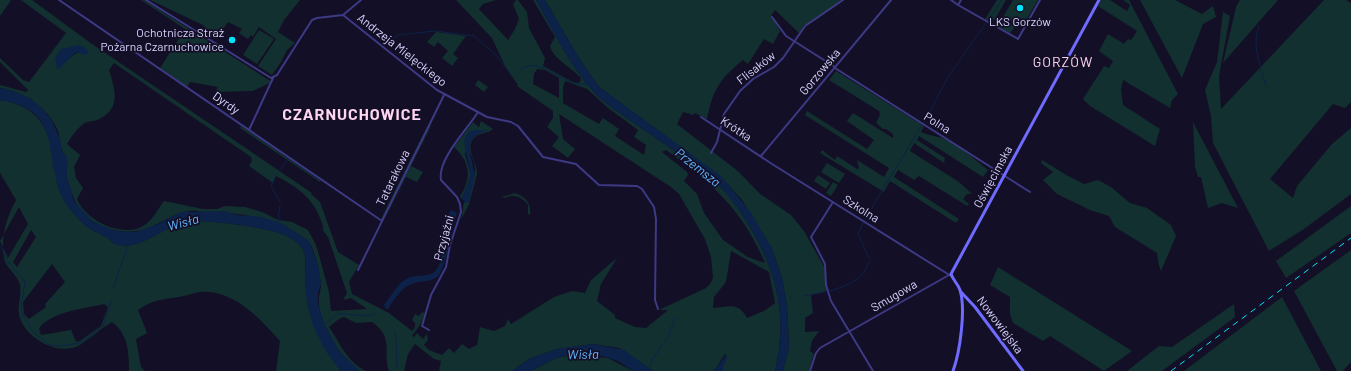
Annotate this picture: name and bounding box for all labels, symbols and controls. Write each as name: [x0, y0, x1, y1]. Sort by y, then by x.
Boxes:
marker: LKS Gorzów: [1015, 3, 1025, 13]
street label: Andrzeja Mielęckiego: [355, 10, 450, 88]
place label: LKS Gorzów: [989, 14, 1051, 28]
place label: Ochotnicza Straż Pożarna Czarnuchowice: [100, 25, 224, 53]
marker: Ochotnicza Straż Pożarna Czarnuchowice: [227, 35, 237, 45]
street label: Gorzowska: [796, 45, 843, 97]
street label: Flisaków: [733, 48, 778, 87]
district label: GORZÓW: [1033, 53, 1093, 70]
street label: Dyrdy: [211, 88, 243, 117]
district label: CZARNUCHOWICE: [282, 104, 422, 123]
street label: Polna: [922, 109, 953, 136]
street label: Krótka: [718, 113, 755, 143]
street label: Oświęcimska: [970, 143, 1014, 210]
water label: Przemsza: [672, 144, 724, 190]
street label: Tatarakowa: [373, 147, 412, 208]
street label: Szkolna: [841, 192, 882, 225]
water label: Wisła: [166, 210, 200, 234]
street label: Przyjaźni: [430, 214, 456, 262]
street label: Smugowa: [868, 276, 919, 314]
street label: Nowowiejska: [975, 293, 1027, 356]
water label: Wisła: [567, 346, 599, 362]

